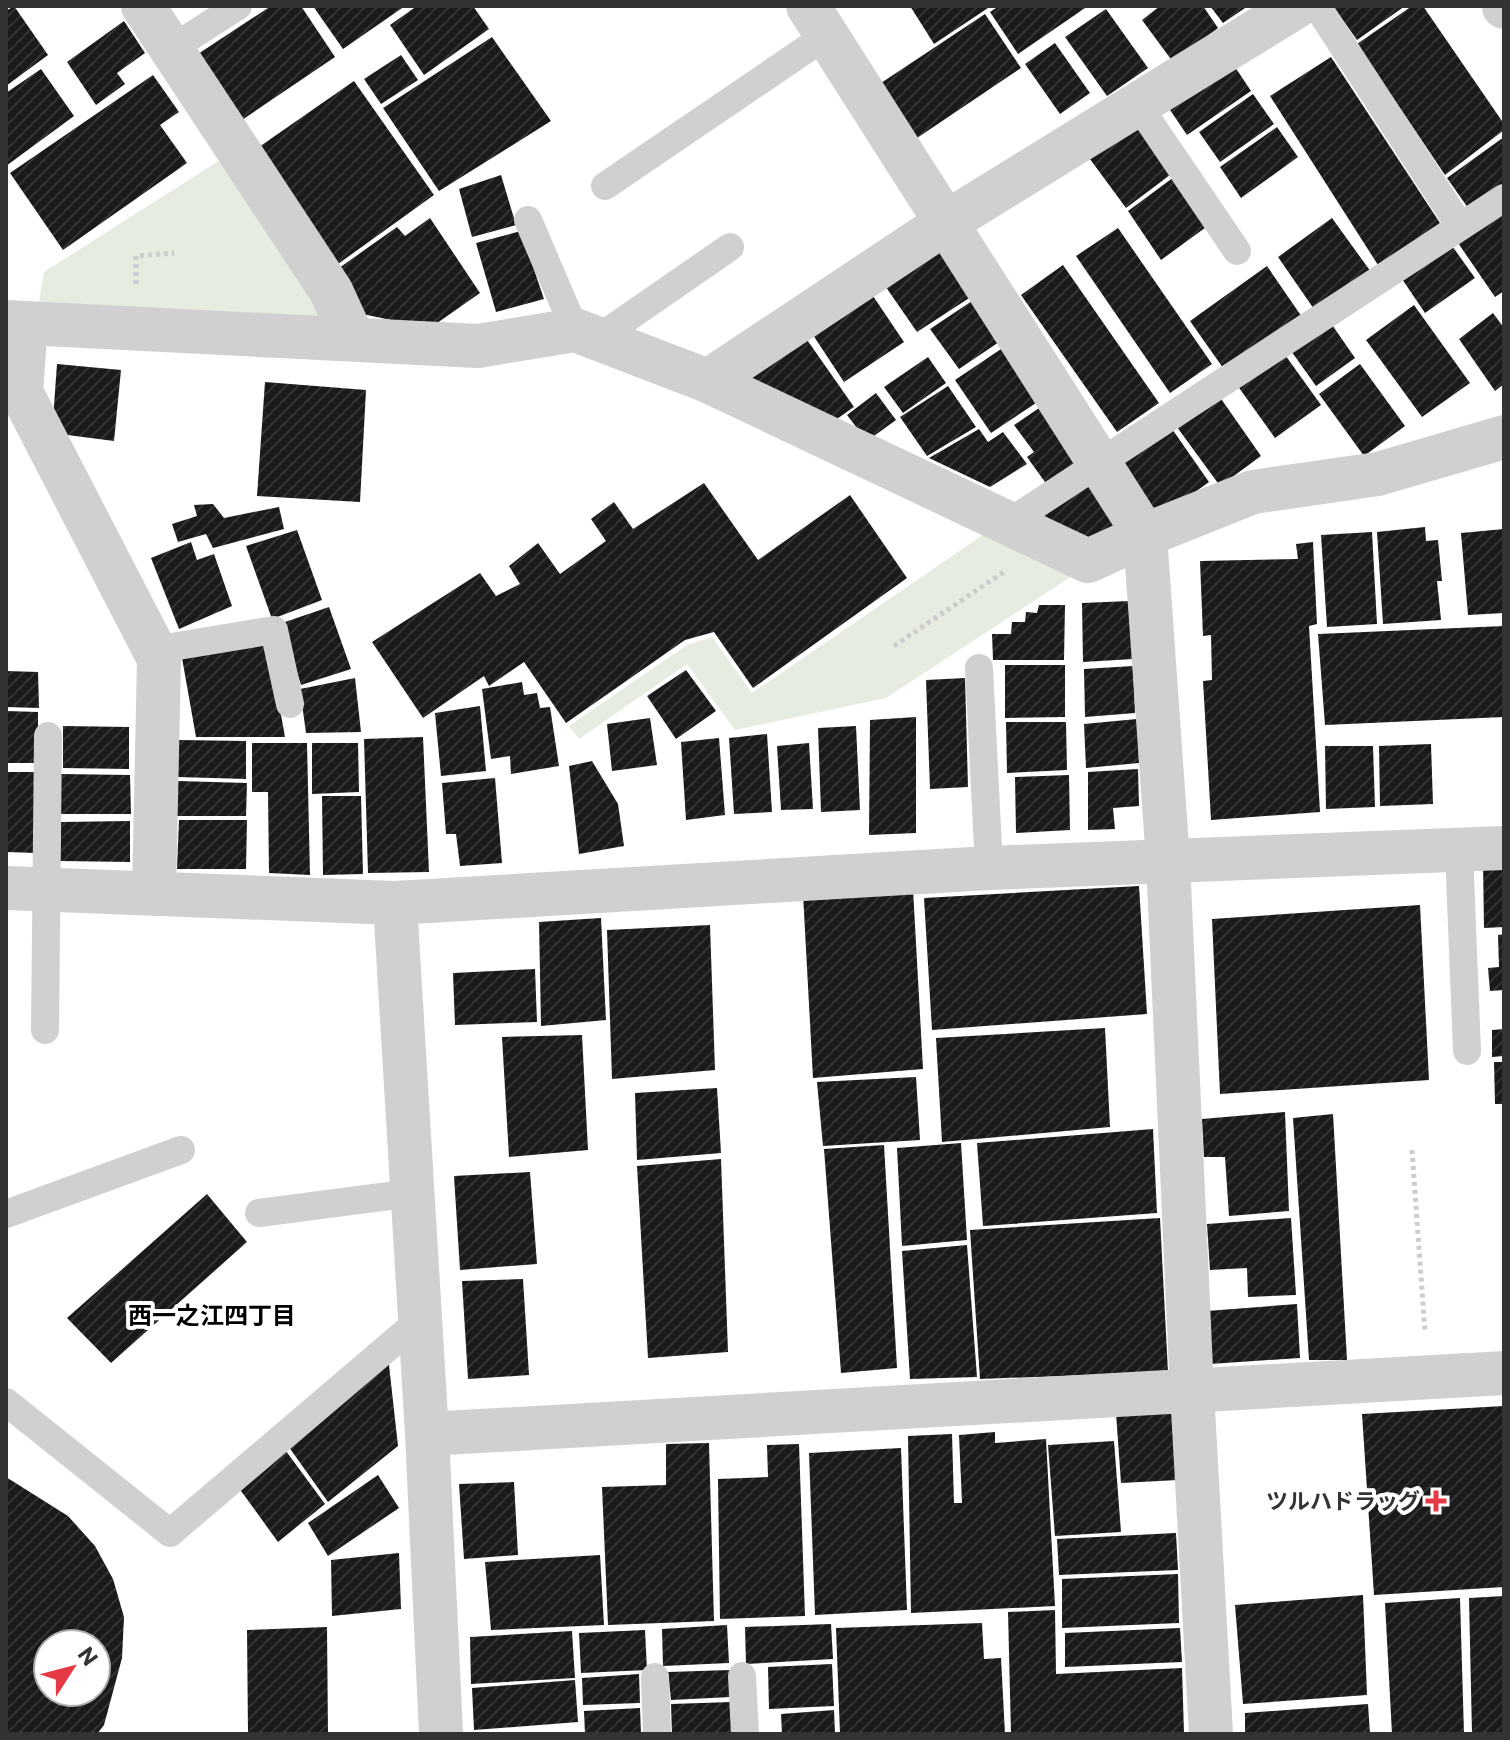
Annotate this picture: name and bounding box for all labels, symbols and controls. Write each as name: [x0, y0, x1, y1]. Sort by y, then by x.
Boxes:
district label: 西一之江四丁目: [128, 1300, 296, 1329]
place label: ツルハドラッグ: [1266, 1487, 1420, 1514]
marker: ツルハドラッグ: [1427, 1492, 1445, 1510]
north arrow: [32, 1628, 112, 1708]
text: N: [73, 1641, 104, 1671]

